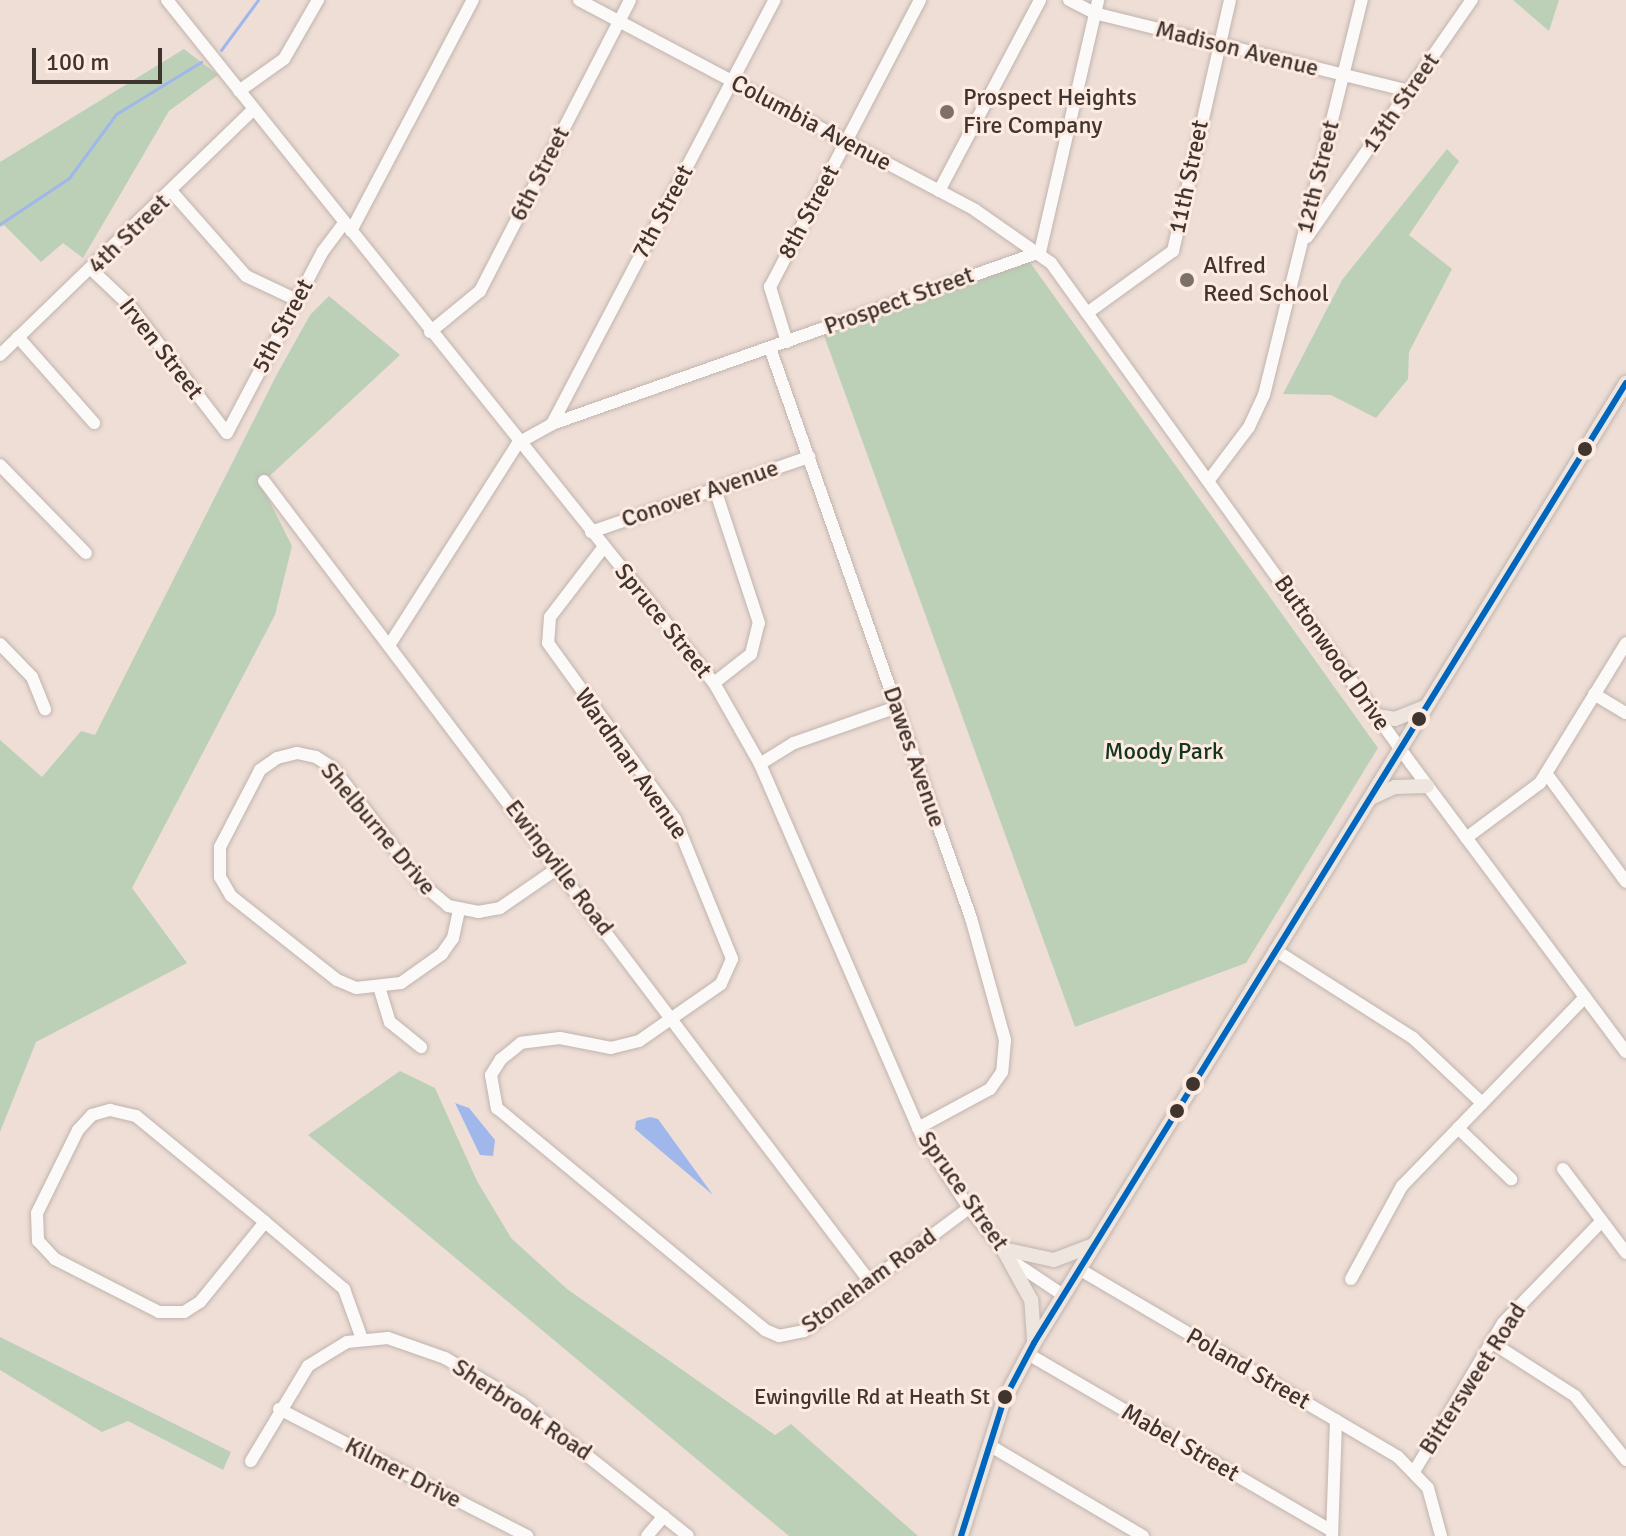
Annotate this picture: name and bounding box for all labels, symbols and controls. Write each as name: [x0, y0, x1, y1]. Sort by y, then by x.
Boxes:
street label: Madison Avenue: [1152, 15, 1322, 83]
scale bar: [36, 32, 166, 82]
text: 100 m: [46, 47, 109, 77]
street label: 13th Street: [1356, 48, 1446, 158]
street label: Columbia Avenue: [726, 69, 896, 177]
place label: Prospect Heights Fire Company: [963, 84, 1137, 140]
marker: Prospect Heights Fire Company: [938, 103, 956, 121]
street label: 11th Street: [1163, 118, 1215, 236]
street label: 12th Street: [1290, 118, 1346, 236]
street label: 6th Street: [504, 122, 576, 226]
street label: 7th Street: [626, 160, 700, 264]
street label: 8th Street: [772, 160, 846, 264]
street label: 4th Street: [82, 188, 176, 280]
place label: Alfred Reed School: [1203, 252, 1329, 308]
street label: Prospect Street: [820, 261, 978, 341]
marker: Alfred Reed School: [1178, 271, 1196, 289]
street label: 5th Street: [246, 274, 320, 378]
street label: Irven Street: [113, 293, 209, 405]
unlabelled marker: [1577, 441, 1593, 457]
street label: Conover Avenue: [618, 454, 782, 534]
street label: Spruce Street: [608, 558, 718, 684]
street label: Buttonwood Drive: [1268, 570, 1396, 736]
street label: Wardman Avenue: [568, 683, 694, 845]
street label: Dawes Avenue: [876, 683, 952, 831]
unlabelled marker: [1411, 711, 1427, 727]
park label: Moody Park: [1104, 738, 1224, 766]
street label: Shelburne Drive: [314, 757, 442, 901]
street label: Ewingville Road: [499, 794, 619, 942]
unlabelled marker: [1185, 1076, 1201, 1092]
unlabelled marker: [1169, 1103, 1185, 1119]
street label: Spruce Street: [911, 1126, 1015, 1256]
street label: Stoneham Road: [796, 1222, 942, 1340]
street label: Bittersweet Road: [1413, 1298, 1533, 1460]
street label: Poland Street: [1181, 1322, 1315, 1416]
street label: Sherbrook Road: [447, 1353, 597, 1467]
place label: Ewingville Rd at Heath St: [754, 1384, 990, 1410]
marker: Ewingville Rd at Heath St: [997, 1389, 1013, 1405]
street label: Mabel Street: [1116, 1398, 1244, 1488]
street label: Kilmer Drive: [340, 1431, 466, 1515]

